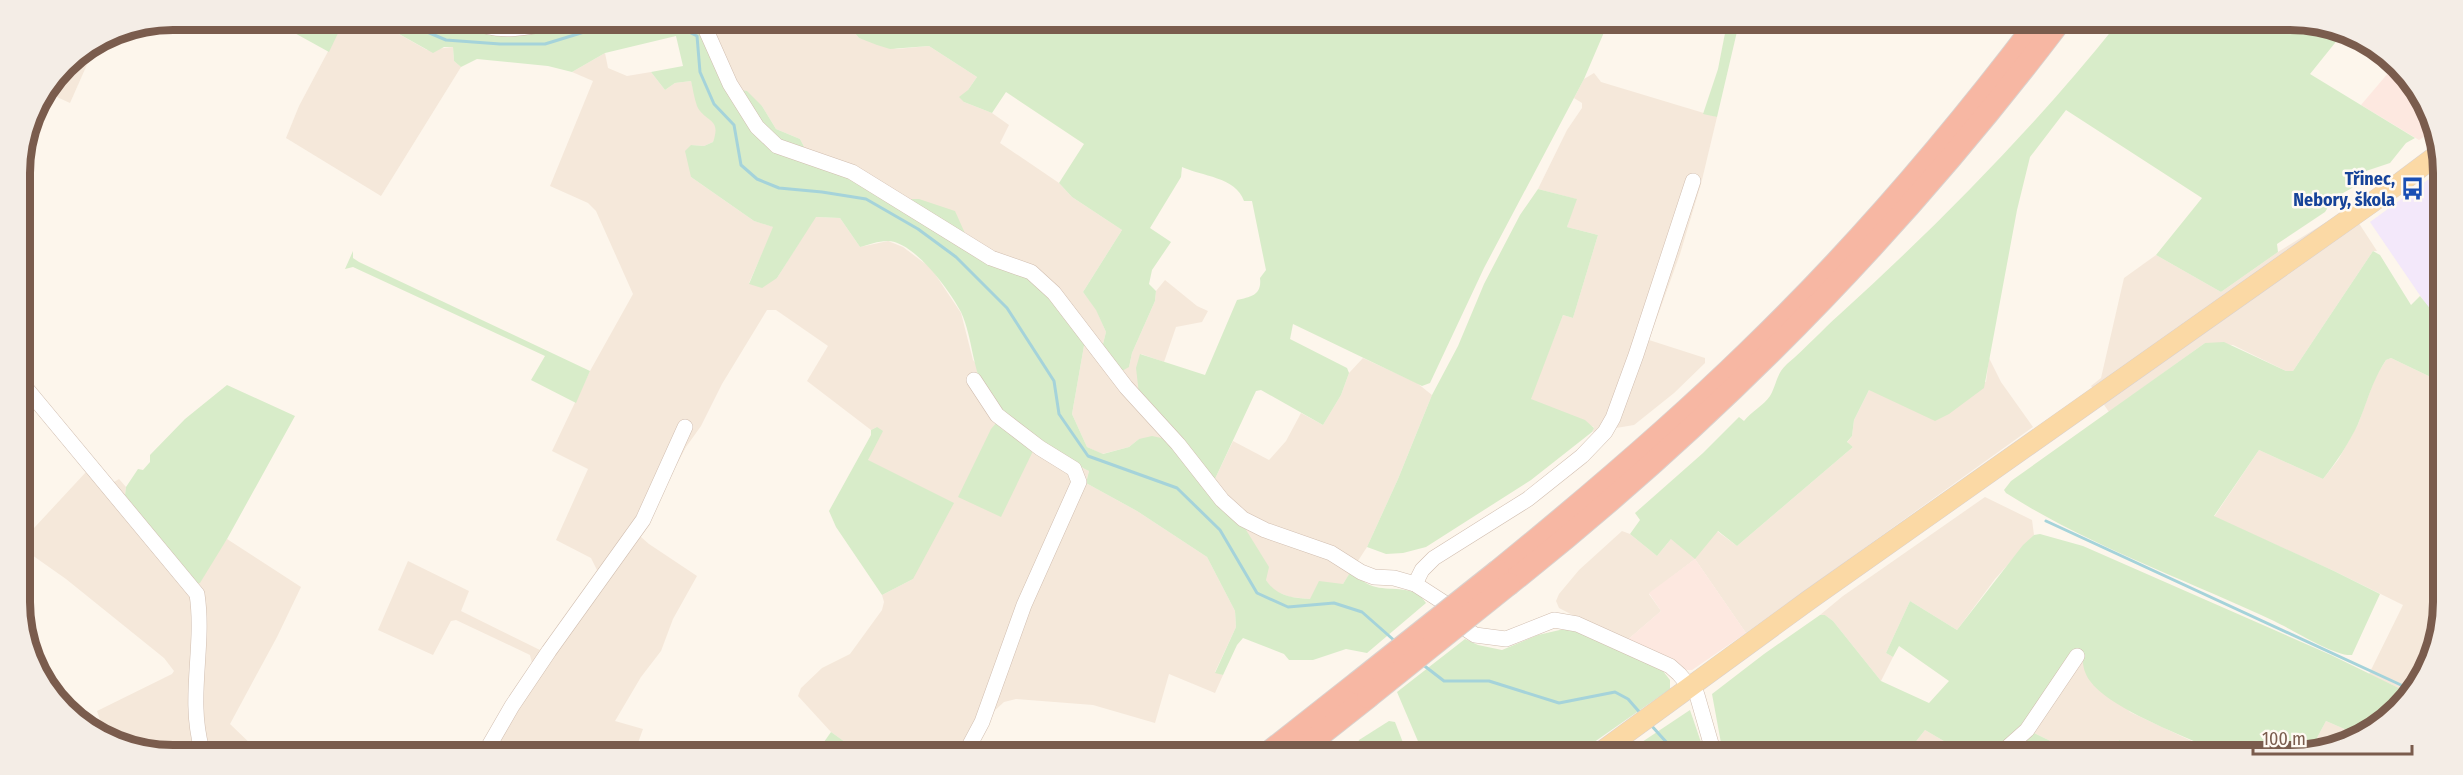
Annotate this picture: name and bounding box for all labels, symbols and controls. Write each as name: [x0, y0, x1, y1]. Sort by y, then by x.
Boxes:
place label: Třinec, Nebory, škola: [2293, 168, 2395, 211]
bus stop icon: Třinec, Nebory, škola: [2400, 176, 2426, 202]
scale bar: [2253, 718, 2412, 756]
text: 100 m: [2262, 728, 2306, 750]

